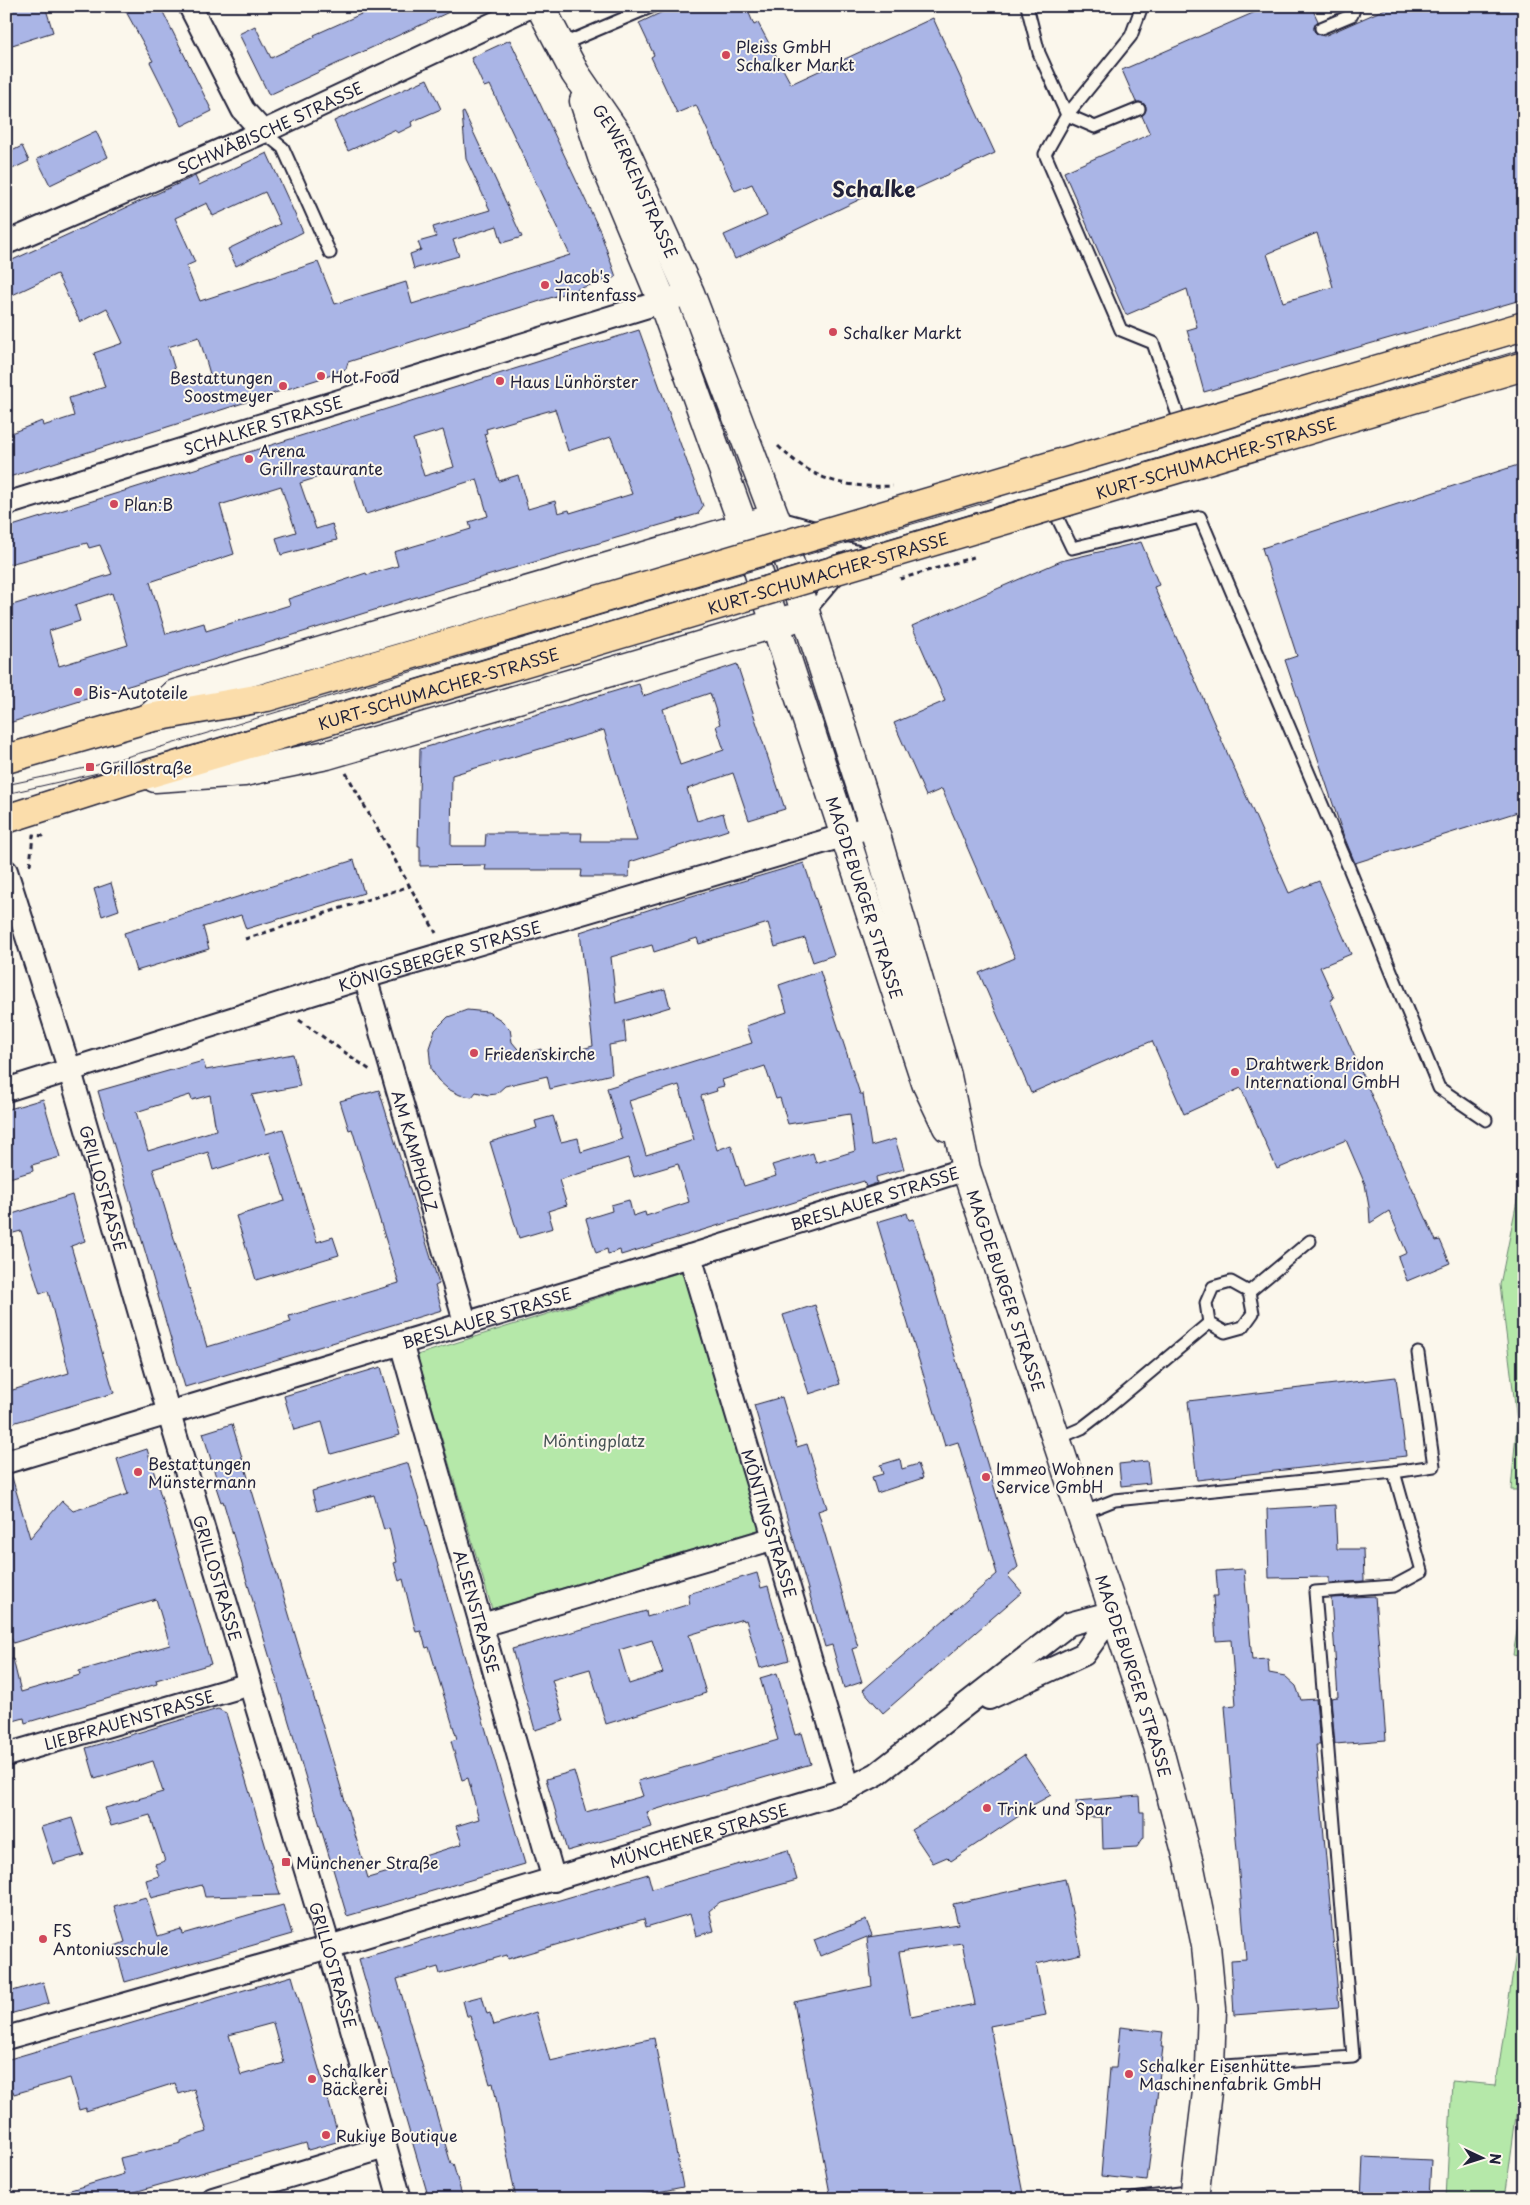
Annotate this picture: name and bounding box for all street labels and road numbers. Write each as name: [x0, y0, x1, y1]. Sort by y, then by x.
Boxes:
street label: SCHWÄBISCHE STRASSE: [173, 75, 367, 180]
street label: GEWERKENSTRASSE: [587, 99, 685, 262]
street label: SCHALKER STRASSE: [181, 389, 346, 461]
street label: KURT-SCHUMACHER-STRASSE: [1093, 410, 1340, 504]
street label: KURT-SCHUMACHER-STRASSE: [705, 525, 951, 620]
street label: KURT-SCHUMACHER-STRASSE: [315, 641, 562, 735]
street label: MAGDEBURGER STRASSE: [821, 793, 910, 1002]
street label: KÖNIGSBERGER STRASSE: [335, 914, 544, 997]
street label: AM KAMPHOLZ: [386, 1087, 444, 1215]
street label: GRILLOSTRASSE: [74, 1122, 133, 1254]
street label: BRESLAUER STRASSE: [787, 1160, 962, 1236]
street label: MAGDEBURGER STRASSE: [962, 1186, 1051, 1395]
street label: BRESLAUER STRASSE: [399, 1280, 574, 1354]
street label: MÖNTINGSTRASSE: [736, 1446, 803, 1601]
street label: GRILLOSTRASSE: [188, 1512, 248, 1644]
street label: ALSENSTRASSE: [448, 1547, 506, 1676]
street label: MAGDEBURGER STRASSE: [1090, 1571, 1178, 1780]
street label: LIEBFRAUENSTRASSE: [41, 1683, 217, 1755]
street label: MÜNCHENER STRASSE: [606, 1797, 791, 1873]
street label: GRILLOSTRASSE: [304, 1899, 363, 2031]

